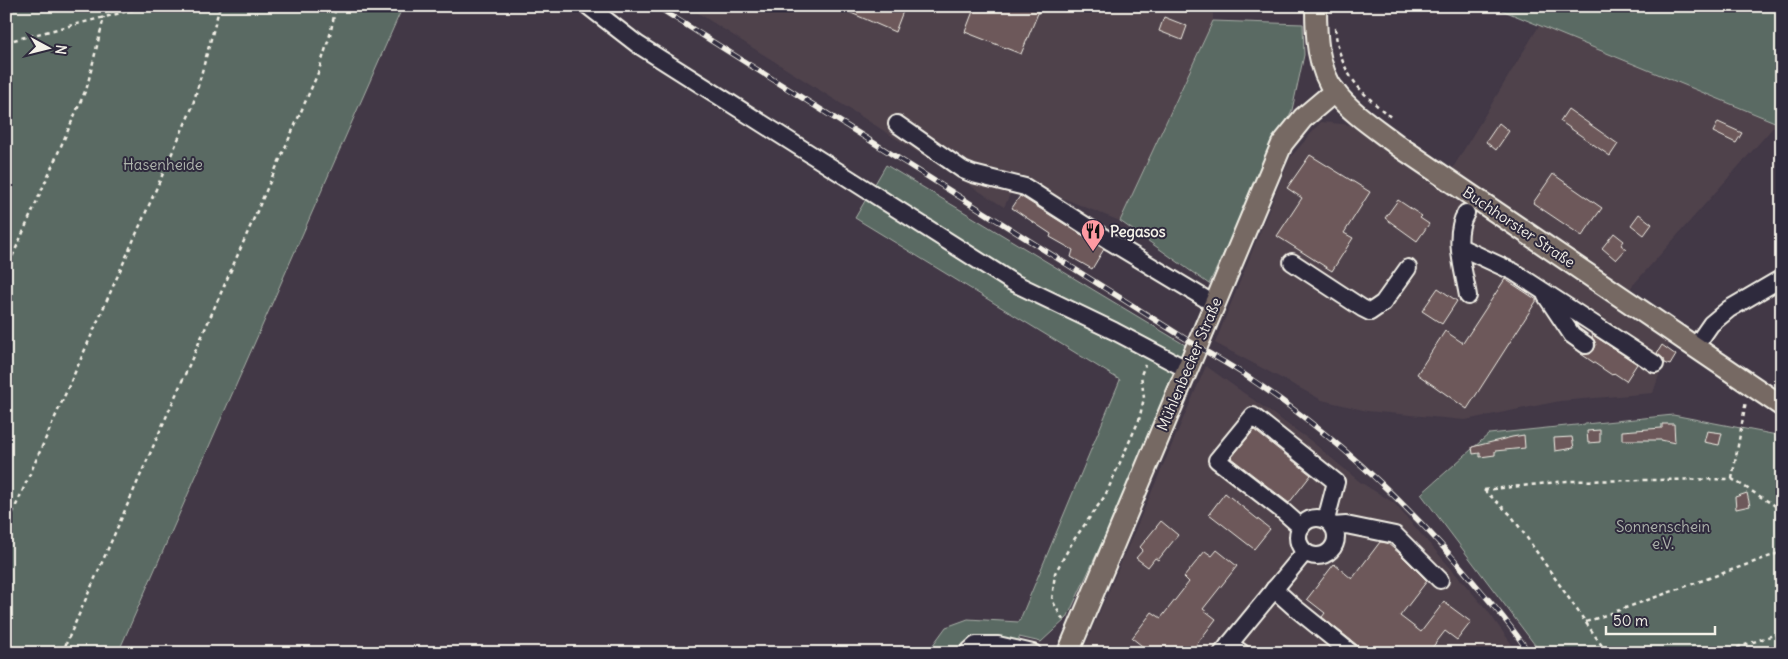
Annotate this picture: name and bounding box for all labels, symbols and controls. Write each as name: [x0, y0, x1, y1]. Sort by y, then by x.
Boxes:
north arrow: [22, 22, 72, 72]
text: N: [51, 44, 70, 55]
park label: Hasenheide: [123, 155, 203, 174]
street label: Buchhorster Straße: [1459, 182, 1579, 272]
restaurant icon: Pegasos: [1080, 218, 1106, 252]
place label: Pegasos: [1110, 222, 1166, 242]
street label: Mühlenbecker Straße: [1152, 295, 1226, 433]
park label: Sonnenschein e.V.: [1616, 517, 1710, 553]
scale bar: [1606, 604, 1714, 636]
text: 50 m: [1613, 611, 1648, 630]

